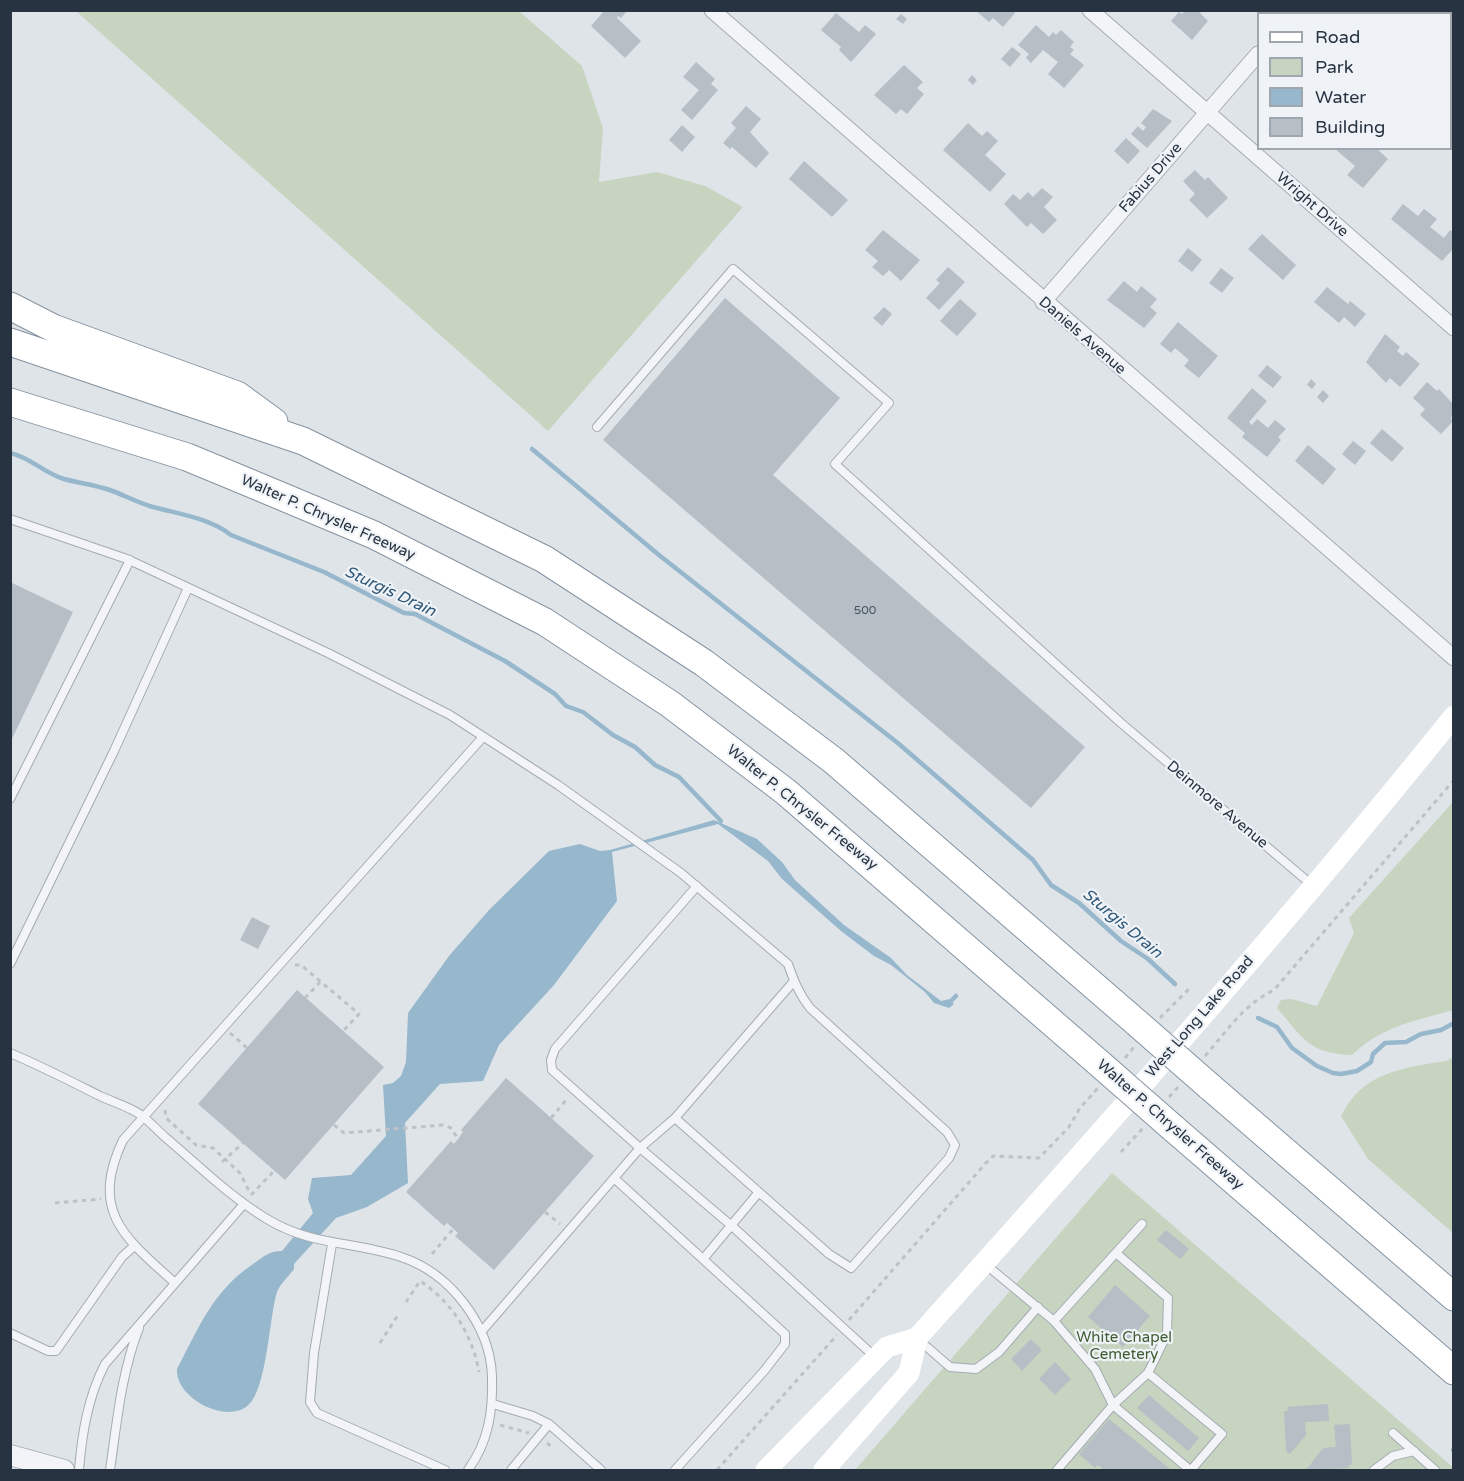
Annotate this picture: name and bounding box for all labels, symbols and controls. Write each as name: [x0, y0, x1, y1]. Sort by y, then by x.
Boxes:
legend: [1257, 12, 1452, 150]
text: Road: [1315, 26, 1360, 48]
text: Park: [1315, 56, 1353, 78]
text: Water: [1315, 86, 1366, 108]
text: Building: [1315, 116, 1385, 138]
street label: Fabius Drive: [1116, 139, 1186, 217]
street label: Wright Drive: [1272, 169, 1352, 241]
street label: Daniels Avenue: [1035, 293, 1129, 379]
street label: Walter P. Chrysler Freeway: [238, 471, 418, 565]
water label: Sturgis Drain: [342, 563, 438, 621]
house number: 500: [854, 604, 876, 618]
street label: Walter P. Chrysler Freeway: [723, 742, 881, 874]
street label: Deinmore Avenue: [1163, 757, 1271, 853]
water label: Sturgis Drain: [1078, 885, 1166, 963]
street label: West Long Lake Road: [1142, 953, 1258, 1081]
street label: Walter P. Chrysler Freeway: [1093, 1056, 1247, 1194]
park label: White Chapel Cemetery: [1076, 1329, 1172, 1364]

